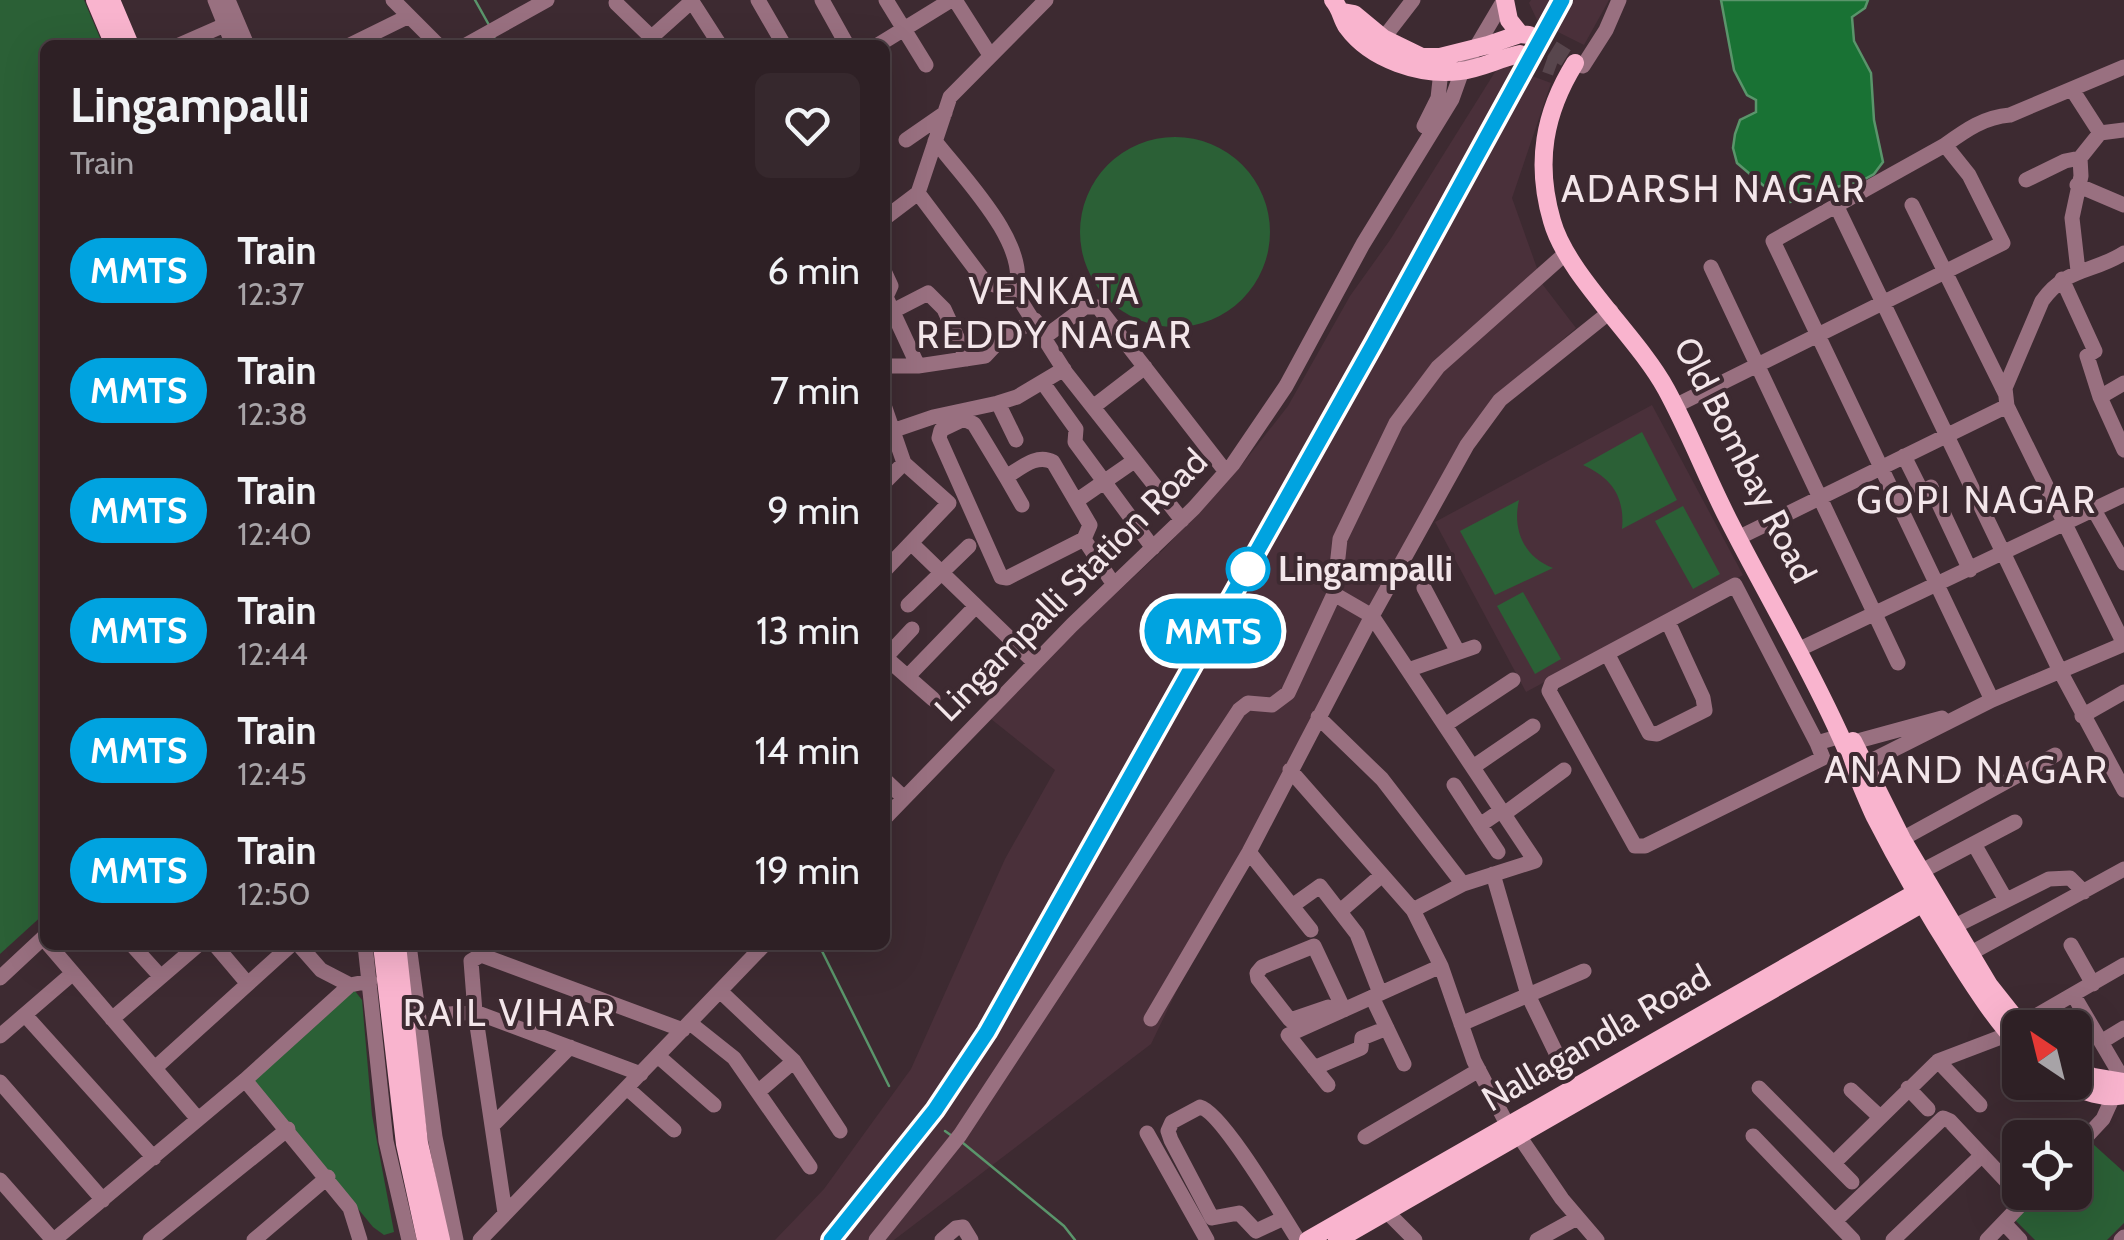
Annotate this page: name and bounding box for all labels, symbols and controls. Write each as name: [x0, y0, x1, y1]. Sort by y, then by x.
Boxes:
button: heart: [755, 73, 860, 178]
text: Lingampalli: [70, 76, 310, 134]
text: Train: [70, 143, 134, 182]
district label: ADARSH NAGAR: [1561, 165, 1867, 212]
text: Train: [237, 227, 316, 274]
text: 6 min: [767, 247, 860, 294]
text: MMTS: [90, 249, 187, 292]
district label: VENKATA REDDY NAGAR: [916, 267, 1194, 358]
text: 12:37: [237, 274, 304, 313]
street label: Old Bombay Road: [1665, 330, 1826, 590]
text: Train: [237, 347, 316, 394]
text: 7 min: [770, 367, 860, 414]
text: MMTS: [90, 369, 187, 412]
text: 12:38: [237, 394, 308, 433]
street label: Lingampalli Station Road: [925, 439, 1216, 730]
text: Train: [237, 467, 316, 514]
district label: GOPI NAGAR: [1856, 476, 2098, 523]
text: 9 min: [767, 487, 860, 534]
text: MMTS: [90, 489, 187, 532]
text: 12:40: [237, 514, 312, 553]
place label: Lingampalli: [1278, 547, 1453, 590]
marker: Lingampalli: [1227, 548, 1269, 590]
text: Train: [237, 587, 316, 634]
line badge: MMTS: [1143, 598, 1283, 664]
text: 13 min: [756, 607, 860, 654]
text: MMTS: [90, 609, 187, 652]
text: MMTS: [1164, 610, 1262, 653]
text: 12:44: [237, 634, 308, 673]
text: Train: [237, 707, 316, 754]
text: 14 min: [754, 727, 860, 774]
text: MMTS: [90, 729, 187, 772]
district label: ANAND NAGAR: [1824, 746, 2110, 793]
text: 12:45: [237, 754, 307, 793]
text: Train: [237, 827, 316, 874]
text: 19 min: [755, 847, 860, 894]
text: MMTS: [90, 849, 187, 892]
text: 12:50: [237, 874, 311, 913]
street label: Nallagandla Road: [1474, 955, 1718, 1120]
district label: RAIL VIHAR: [403, 989, 617, 1036]
north arrow: [2002, 1010, 2092, 1100]
map controls: [2002, 1010, 2092, 1210]
button: locate: [2002, 1120, 2092, 1210]

